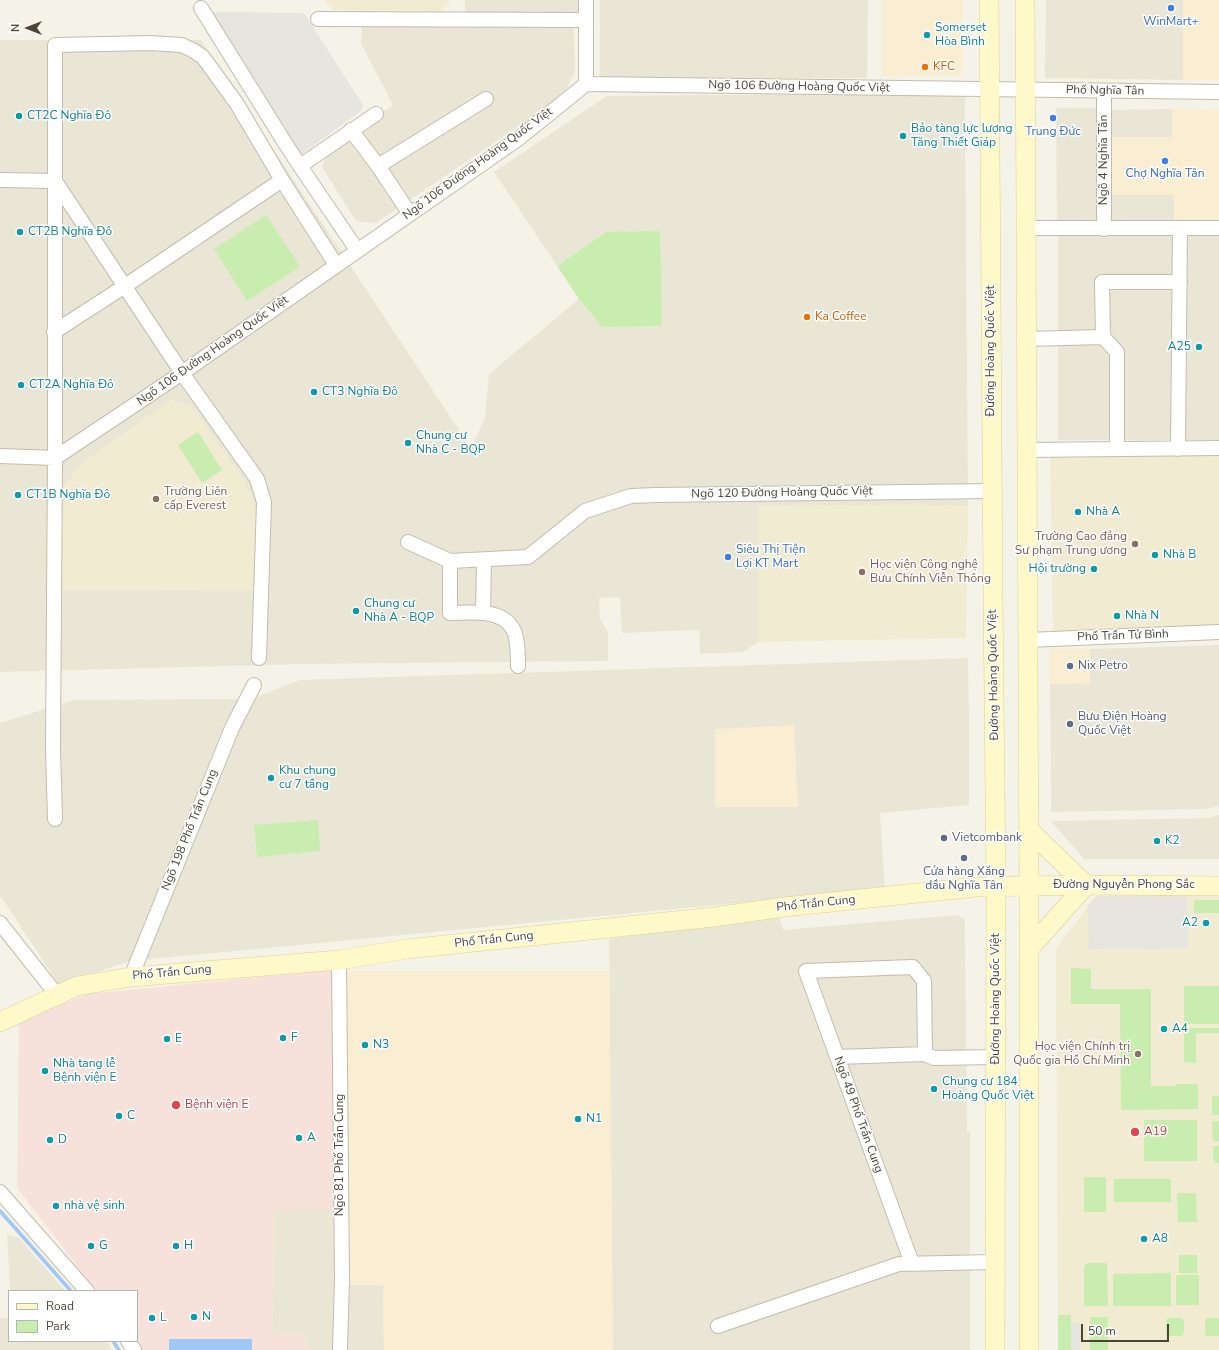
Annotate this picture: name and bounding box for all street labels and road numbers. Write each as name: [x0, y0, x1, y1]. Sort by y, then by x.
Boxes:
street label: Ngõ 106 Đường Hoàng Quốc Việt: [708, 78, 890, 96]
street label: Phố Nghĩa Tân: [1066, 83, 1144, 99]
street label: Ngõ 106 Đường Hoàng Quốc Việt: [400, 105, 556, 223]
street label: Ngõ 4 Nghĩa Tân: [1097, 115, 1111, 205]
street label: Đường Hoàng Quốc Việt: [984, 285, 998, 417]
street label: Ngõ 106 Đường Hoàng Quốc Việt: [135, 293, 291, 409]
street label: Ngõ 120 Đường Hoàng Quốc Việt: [691, 484, 873, 502]
street label: Đường Hoàng Quốc Việt: [986, 609, 1002, 741]
street label: Phố Trần Tử Bình: [1077, 627, 1169, 645]
street label: Ngõ 198 Phố Trần Cung: [159, 767, 221, 893]
street label: Đường Nguyễn Phong Sắc: [1053, 878, 1195, 892]
street label: Phố Trần Cung: [776, 893, 856, 915]
street label: Phố Trần Cung: [454, 929, 534, 951]
street label: Đường Hoàng Quốc Việt: [989, 933, 1003, 1065]
street label: Phố Trần Cung: [132, 962, 212, 984]
street label: Ngõ 49 Phố Trần Cung: [830, 1055, 886, 1175]
street label: Ngõ 81 Phố Trần Cung: [333, 1094, 347, 1216]

